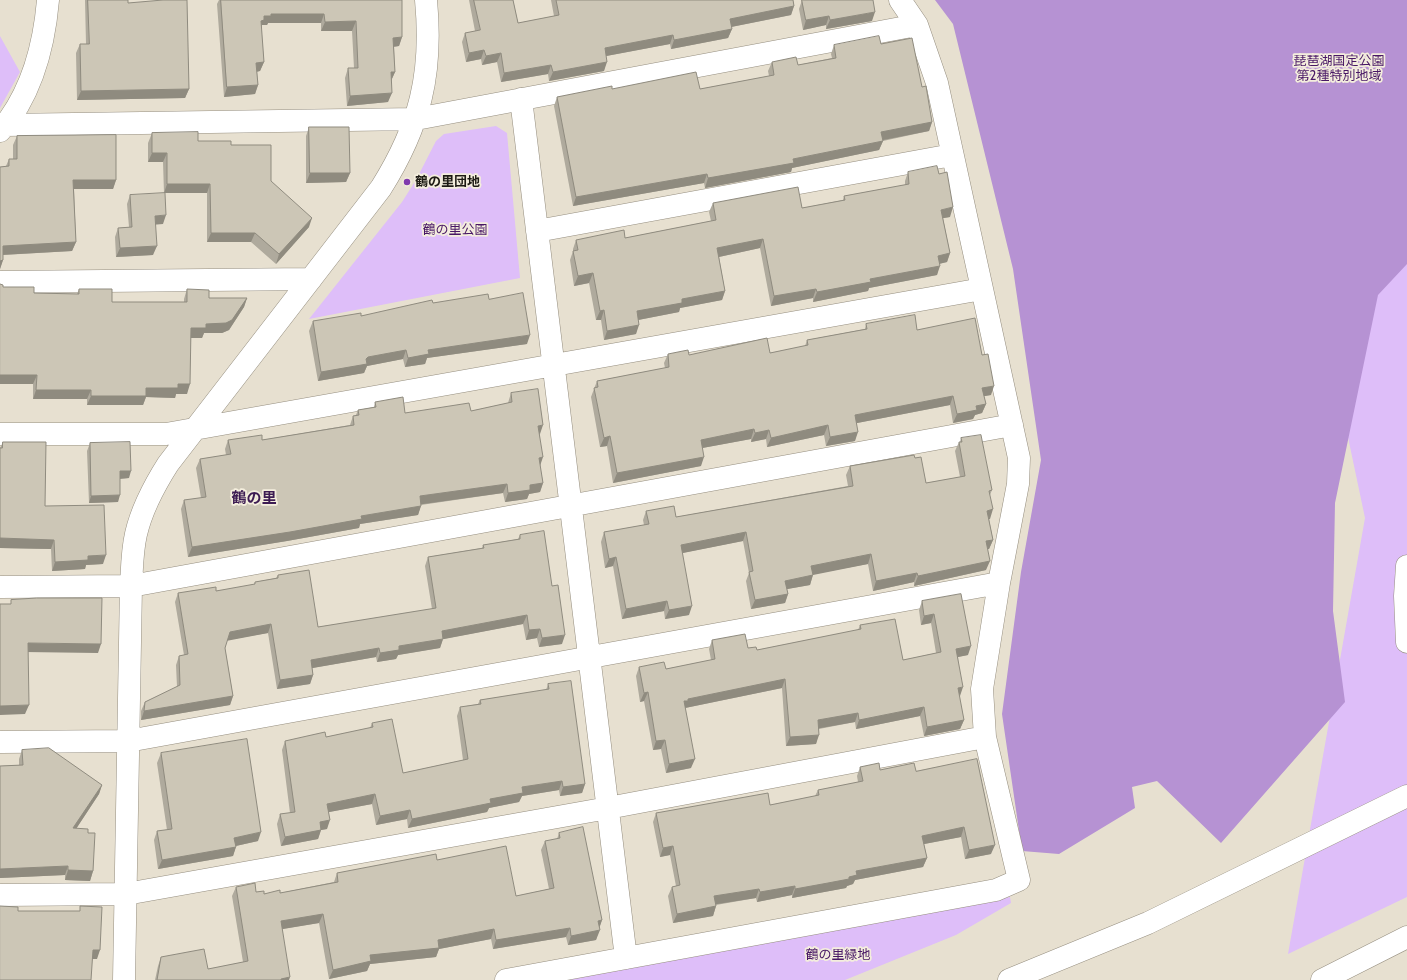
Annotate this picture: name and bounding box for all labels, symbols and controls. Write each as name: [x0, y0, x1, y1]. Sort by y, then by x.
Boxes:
park label: 琵琶湖国定公園 第2種特別地域: [1294, 53, 1384, 84]
place label: 鶴の里団地: [415, 174, 480, 190]
marker: 鶴の里団地: [402, 177, 412, 187]
park label: 鶴の里公園: [423, 222, 487, 238]
district label: 鶴の里: [232, 490, 276, 508]
park label: 鶴の里緑地: [806, 947, 870, 963]

